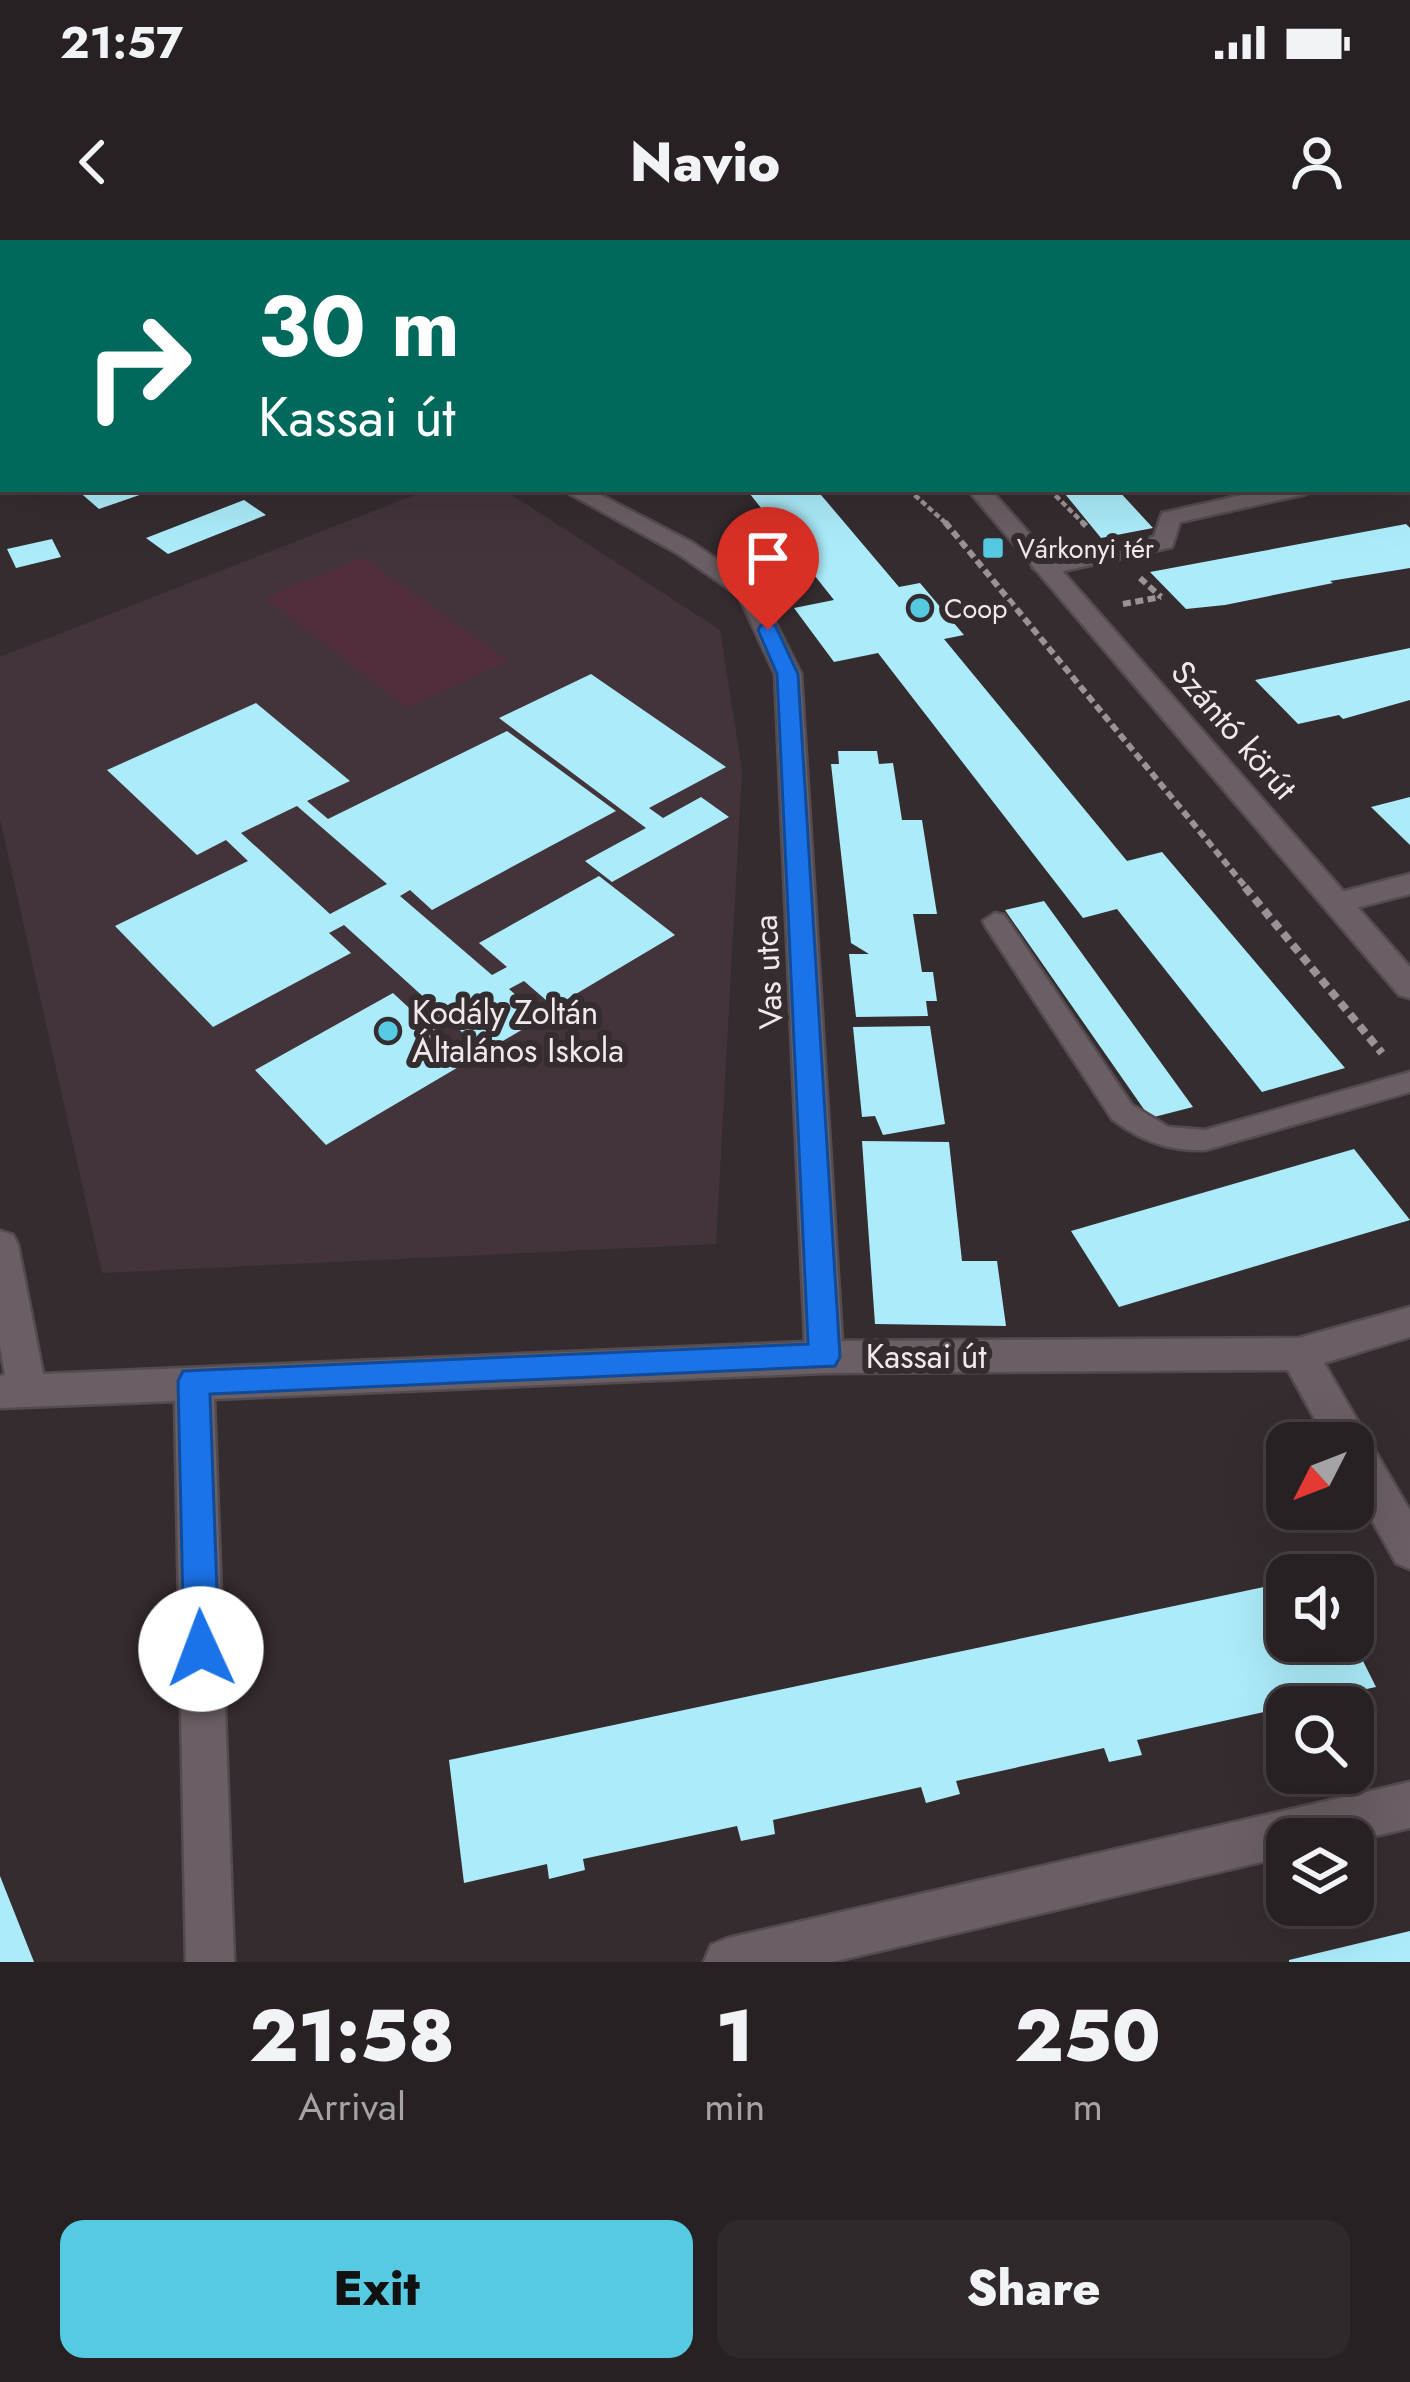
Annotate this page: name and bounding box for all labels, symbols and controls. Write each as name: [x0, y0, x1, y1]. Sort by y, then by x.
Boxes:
text: 21:57: [60, 10, 183, 75]
text: Navio: [630, 123, 780, 201]
icon: back: [60, 129, 126, 195]
icon: person: [1284, 129, 1350, 195]
text: 30 m: [258, 266, 460, 388]
icon: right: [60, 288, 216, 444]
text: Kassai út: [258, 378, 456, 456]
pin: [717, 507, 819, 630]
icon: arrive: [735, 525, 801, 591]
place label: Várkonyi tér: [1017, 529, 1155, 568]
marker: Várkonyi tér: [980, 535, 1006, 561]
place label: Coop: [944, 589, 1007, 628]
marker: Coop: [907, 595, 933, 621]
street label: Szántó körút: [1160, 650, 1308, 810]
street label: Vas utca: [742, 914, 794, 1030]
place label: Kodály Zoltán Általános Iskola: [412, 989, 624, 1074]
marker: Kodály Zoltán Általános Iskola: [375, 1018, 401, 1044]
street label: Kassai út: [866, 1333, 986, 1380]
north arrow: [1266, 1422, 1374, 1530]
map controls: [1266, 1422, 1374, 1926]
button: sound: [1266, 1554, 1374, 1662]
position arrow: [138, 1586, 264, 1712]
button: search: [1266, 1686, 1374, 1794]
button: layers: [1266, 1818, 1374, 1926]
text: 21:58: [249, 1984, 455, 2088]
text: 1: [716, 1984, 754, 2088]
text: 250: [1014, 1984, 1161, 2088]
text: Arrival: [298, 2078, 406, 2135]
text: min: [704, 2078, 765, 2135]
text: m: [1072, 2078, 1103, 2135]
button: Exit: [60, 2220, 693, 2358]
button: Share: [717, 2220, 1350, 2358]

